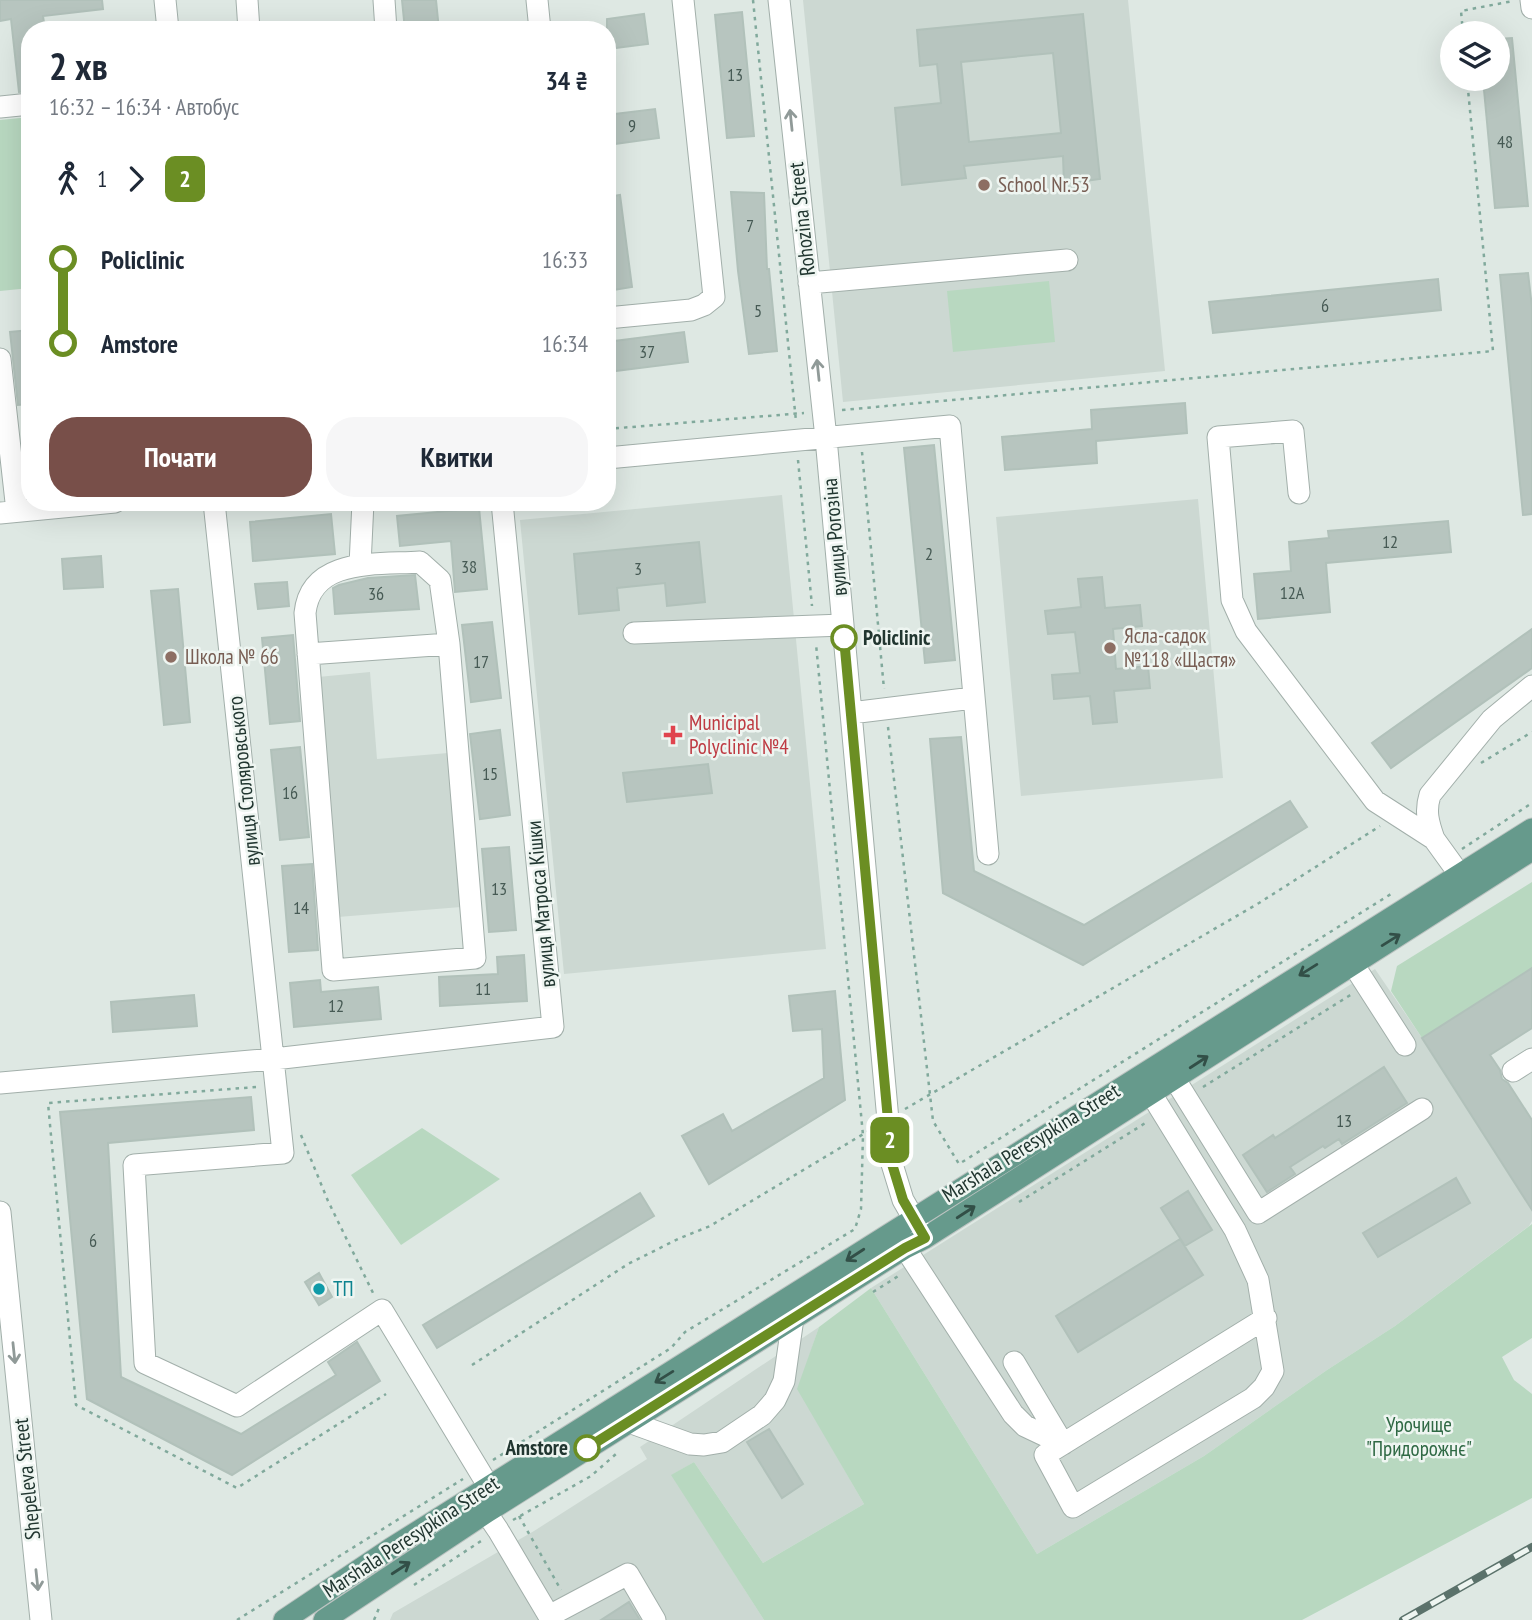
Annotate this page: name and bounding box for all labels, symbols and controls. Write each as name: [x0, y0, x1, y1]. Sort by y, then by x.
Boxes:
map controls: [1440, 21, 1510, 91]
button: layers: [1440, 21, 1510, 91]
text: 2 хв: [49, 41, 108, 90]
house number: 13: [727, 63, 743, 86]
text: 34 ₴: [545, 64, 588, 97]
text: 16:32 – 16:34 · Автобус: [49, 92, 239, 121]
one-way arrow: [785, 109, 798, 132]
house number: 9: [628, 114, 636, 137]
house number: 48: [1497, 130, 1513, 153]
icon: walk: [49, 160, 87, 198]
icon: forward: [117, 160, 155, 198]
street label: Rohozina Street: [782, 161, 821, 277]
text: 2: [179, 163, 191, 194]
text: 1: [97, 164, 107, 193]
place label: School Nr.53: [998, 171, 1090, 198]
marker: School Nr.53: [976, 177, 992, 193]
house number: 7: [746, 214, 754, 237]
text: Policlinic: [101, 243, 184, 276]
text: 16:33: [542, 245, 588, 274]
house number: 6: [1321, 294, 1329, 317]
house number: 5: [754, 299, 762, 322]
text: Amstore: [101, 327, 178, 360]
text: 16:34: [542, 329, 588, 358]
house number: 37: [639, 340, 655, 363]
one-way arrow: [811, 360, 824, 382]
button: Почати: [49, 417, 312, 497]
button: Квитки: [326, 417, 588, 497]
street label: вулиця Рогозіна: [816, 477, 853, 597]
house number: 12: [1382, 530, 1398, 553]
house number: 2: [925, 542, 933, 565]
house number: 38: [461, 555, 477, 578]
house number: 3: [634, 557, 642, 580]
house number: 12А: [1280, 581, 1305, 604]
house number: 36: [368, 582, 384, 605]
place label: Ясла-садок №118 «Щастя»: [1124, 622, 1236, 673]
place label: Policlinic: [863, 624, 931, 651]
marker: Policlinic: [831, 625, 857, 651]
marker: Ясла-садок №118 «Щастя»: [1102, 640, 1118, 656]
place label: Школа № 66: [185, 643, 279, 670]
marker: Школа № 66: [163, 649, 179, 665]
house number: 17: [473, 650, 489, 673]
street label: вулиця Столяровського: [221, 695, 266, 867]
place label: Municipal Polyclinic №4: [689, 709, 789, 760]
marker: Municipal Polyclinic №4: [663, 725, 683, 745]
house number: 15: [482, 762, 498, 785]
house number: 16: [282, 781, 298, 804]
street label: вулиця Матроса Кішки: [520, 819, 561, 989]
house number: 13: [491, 877, 507, 900]
house number: 14: [293, 896, 309, 919]
one-way arrow: [1381, 932, 1400, 947]
one-way arrow: [1299, 963, 1319, 977]
house number: 11: [475, 977, 491, 1000]
house number: 12: [328, 994, 344, 1017]
one-way arrow: [1189, 1055, 1209, 1069]
street label: Marshala Peresypkina Street: [937, 1077, 1125, 1208]
house number: 13: [1336, 1109, 1352, 1132]
line badge: 2: [867, 1117, 913, 1163]
text: 2: [884, 1124, 896, 1155]
one-way arrow: [956, 1204, 976, 1218]
house number: 6: [89, 1229, 97, 1252]
one-way arrow: [846, 1248, 866, 1262]
place label: ТП: [333, 1275, 353, 1302]
marker: ТП: [311, 1281, 327, 1297]
one-way arrow: [8, 1341, 21, 1364]
one-way arrow: [654, 1371, 674, 1385]
park label: Урочище "Придорожнє": [1366, 1411, 1472, 1462]
street label: Shepeleva Street: [7, 1417, 46, 1541]
place label: Amstore: [505, 1434, 568, 1461]
marker: Amstore: [574, 1435, 600, 1461]
street label: Marshala Peresypkina Street: [318, 1469, 504, 1604]
one-way arrow: [391, 1561, 410, 1575]
one-way arrow: [31, 1568, 44, 1590]

